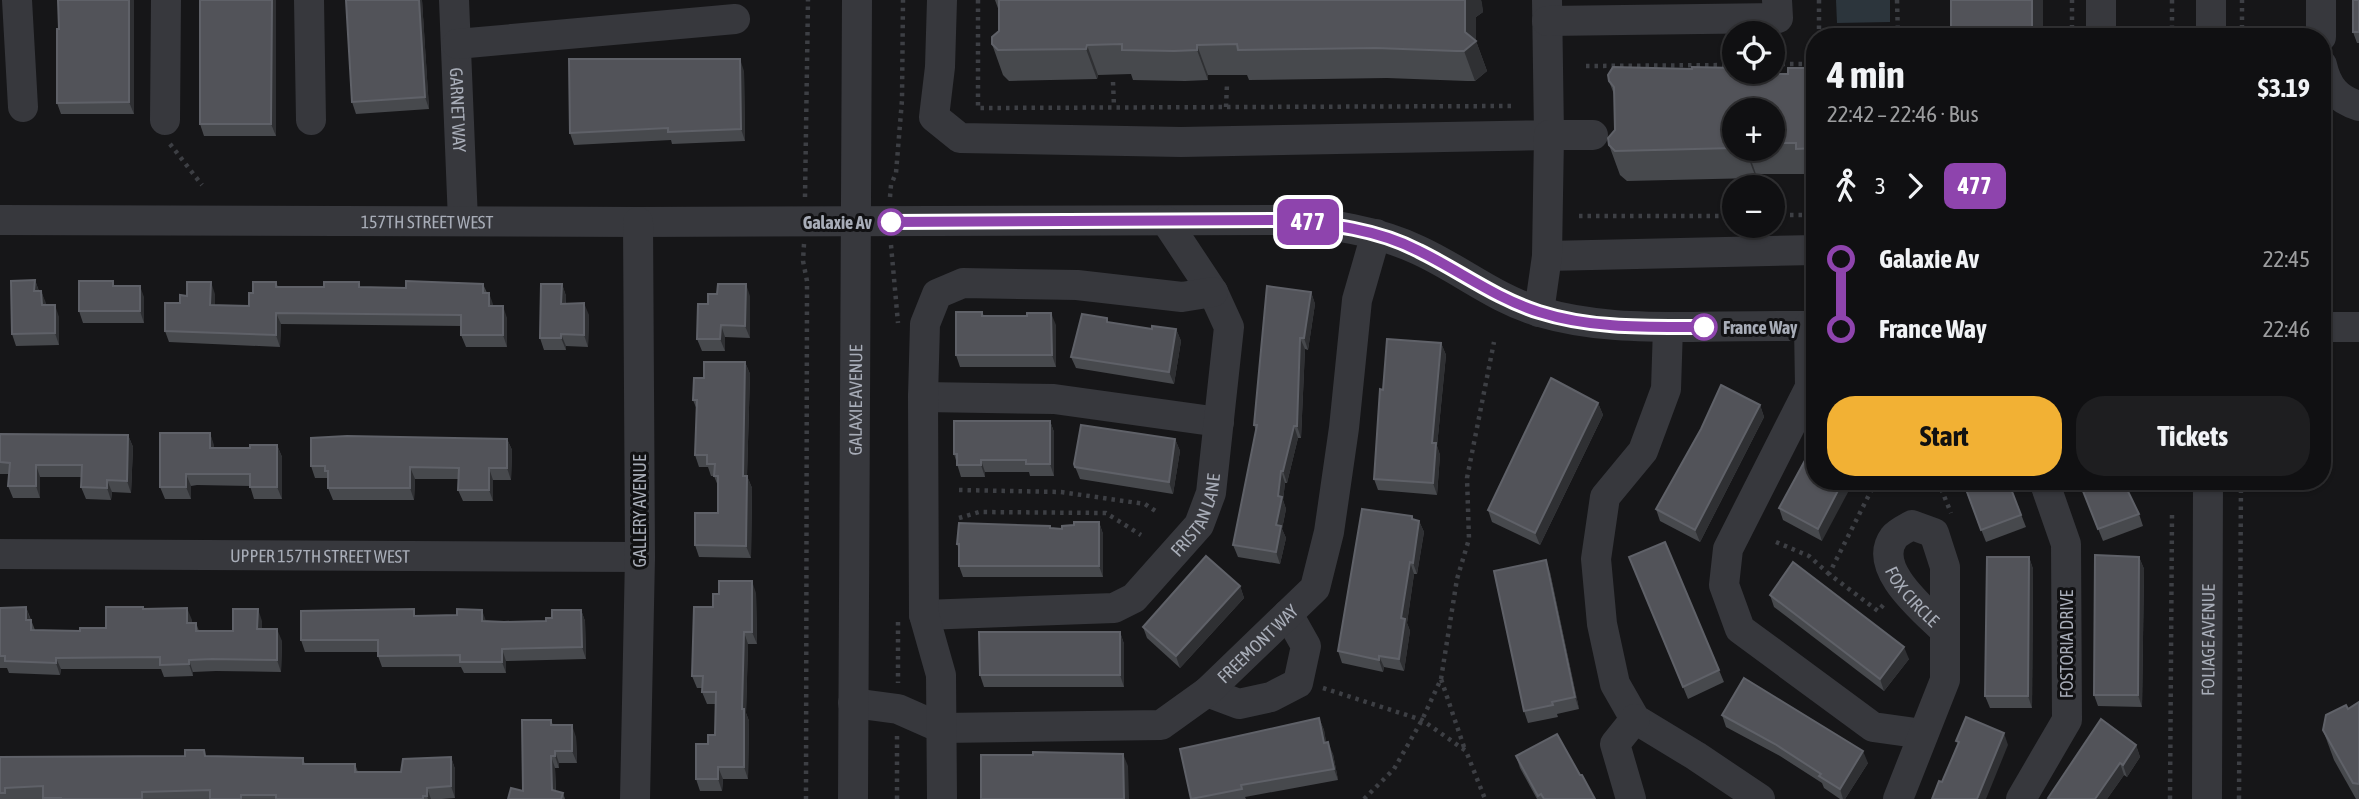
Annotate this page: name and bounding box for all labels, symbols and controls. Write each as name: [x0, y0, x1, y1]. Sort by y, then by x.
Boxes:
map controls: [1722, 21, 1785, 238]
button: locate: [1722, 21, 1785, 84]
text: 4 min: [1827, 53, 1905, 96]
street label: GARNET WAY: [446, 67, 471, 153]
text: $3.19: [2258, 73, 2310, 103]
button: +: [1722, 98, 1785, 161]
text: 22:42 – 22:46 · Bus: [1827, 101, 1979, 127]
icon: walk: [1827, 167, 1865, 205]
icon: forward: [1896, 167, 1934, 205]
text: 477: [1958, 172, 1992, 199]
text: 3: [1875, 173, 1886, 199]
button: −: [1722, 175, 1785, 238]
line badge: 477: [1268, 199, 1348, 245]
text: 477: [1291, 208, 1325, 235]
marker: Galaxie Av: [878, 209, 904, 235]
street label: 157TH STREET WEST: [361, 211, 493, 232]
place label: Galaxie Av: [803, 212, 873, 233]
text: Galaxie Av: [1879, 244, 1979, 274]
text: 22:45: [2263, 246, 2310, 272]
marker: France Way: [1691, 314, 1717, 340]
text: France Way: [1879, 314, 1987, 344]
text: 22:46: [2263, 316, 2310, 342]
place label: France Way: [1723, 317, 1798, 338]
street label: GALAXIE AVENUE: [844, 344, 866, 456]
button: Start: [1827, 396, 2062, 476]
button: Tickets: [2076, 396, 2310, 476]
street label: GALLERY AVENUE: [629, 454, 650, 568]
street label: FRISTAN LANE: [1166, 472, 1224, 560]
street label: UPPER 157TH STREET WEST: [230, 545, 410, 566]
street label: FOX CIRCLE: [1881, 563, 1944, 631]
street label: FOLIAGE AVENUE: [2197, 584, 2218, 696]
street label: FOSTORIA DRIVE: [2056, 589, 2077, 698]
street label: FREEMONT WAY: [1213, 600, 1302, 687]

